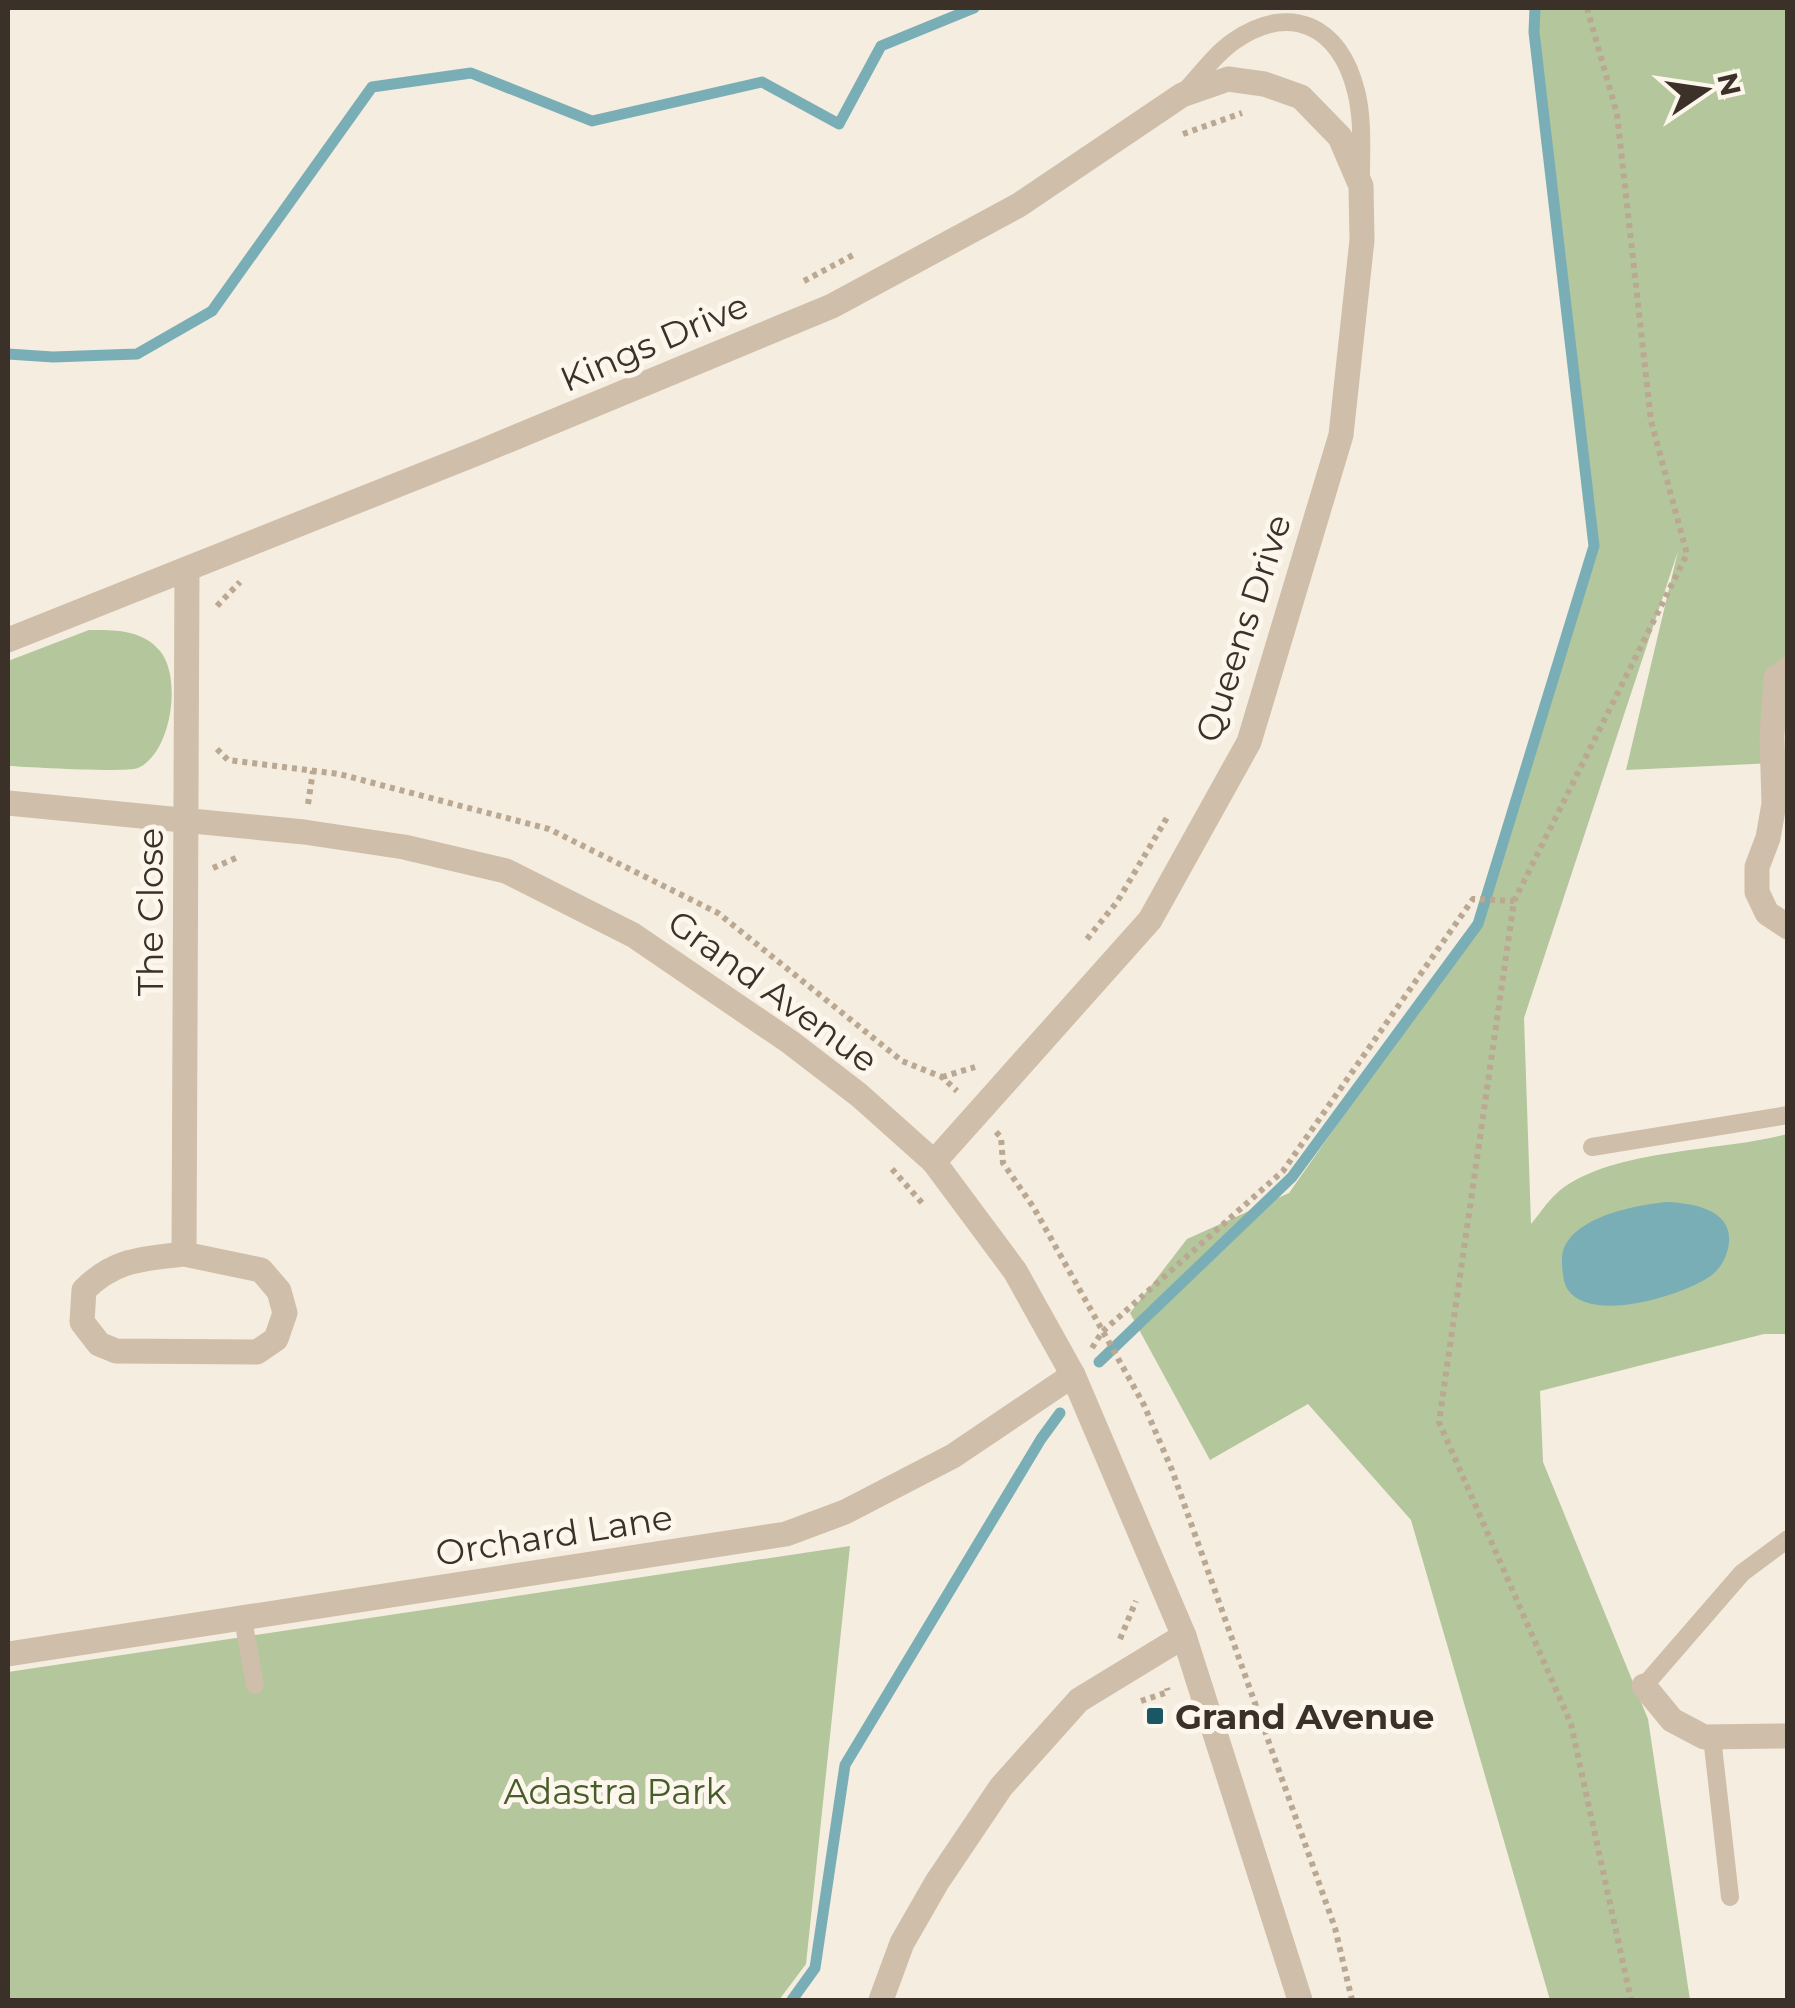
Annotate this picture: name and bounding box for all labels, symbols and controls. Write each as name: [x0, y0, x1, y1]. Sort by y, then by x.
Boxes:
north arrow: [1655, 40, 1755, 140]
text: N: [1710, 70, 1748, 99]
street label: Kings Drive: [554, 283, 754, 401]
street label: Queens Drive: [1186, 509, 1300, 747]
street label: The Close: [129, 828, 172, 996]
street label: Grand Avenue: [660, 900, 886, 1082]
street label: Orchard Lane: [432, 1495, 676, 1575]
place label: Grand Avenue: [1175, 1695, 1434, 1738]
marker: Grand Avenue: [1144, 1705, 1166, 1727]
park label: Adastra Park: [504, 1770, 727, 1813]

